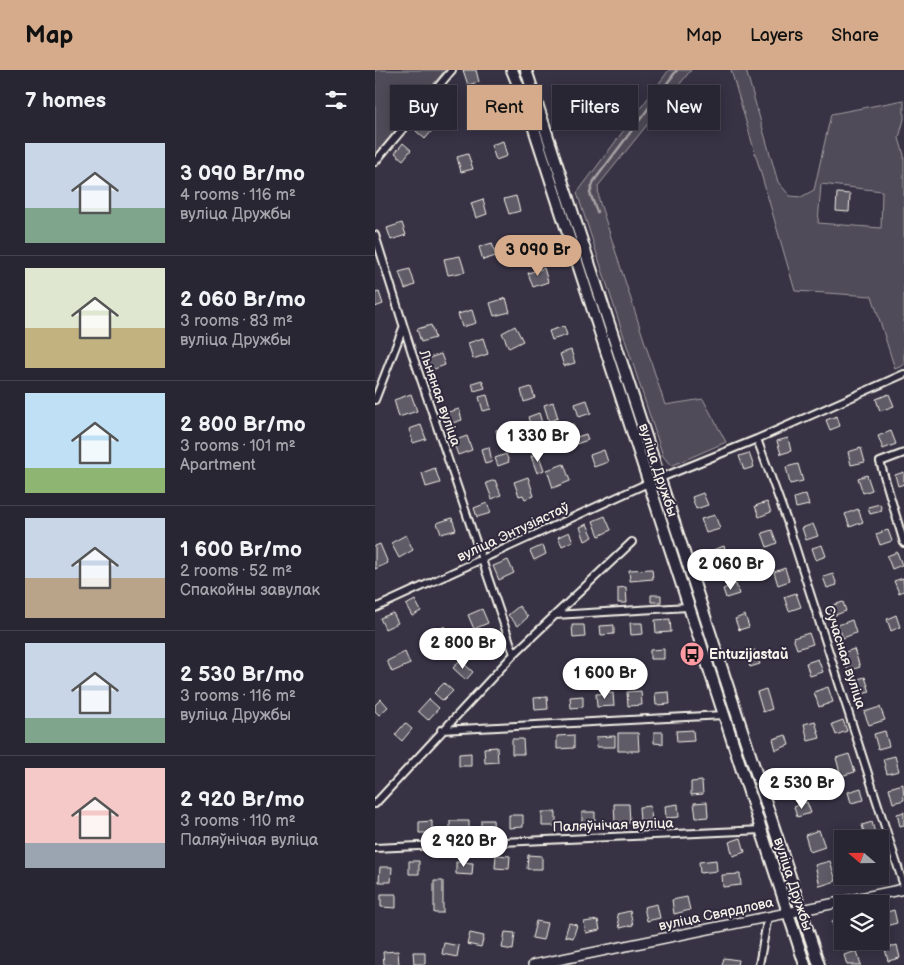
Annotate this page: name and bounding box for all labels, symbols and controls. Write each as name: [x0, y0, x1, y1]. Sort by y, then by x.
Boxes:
text: Map: [25, 21, 73, 50]
text: Map: [686, 25, 722, 46]
text: Layers: [750, 25, 803, 46]
text: Share: [831, 25, 879, 46]
chip: Buy: [390, 85, 457, 130]
chip: Rent: [467, 85, 542, 130]
chip: Filters: [552, 85, 638, 130]
chip: New: [648, 85, 720, 130]
icon: filters: [322, 86, 350, 114]
text: 7 homes: [25, 88, 106, 113]
text: 3 090 Br/mo: [180, 161, 305, 186]
icon: home: [65, 163, 125, 223]
text: 4 rooms · 116 m²: [180, 186, 296, 205]
text: вуліца Дружбы: [180, 205, 291, 224]
pin: 3 090 Br: [486, 234, 590, 277]
text: 3 090 Br: [506, 241, 570, 260]
text: 2 060 Br/mo: [180, 287, 306, 312]
icon: home: [65, 288, 125, 348]
text: 3 rooms · 83 m²: [180, 312, 293, 331]
text: вуліца Дружбы: [180, 331, 291, 350]
street label: Льняная вуліца: [415, 347, 465, 449]
text: 2 800 Br/mo: [180, 412, 306, 437]
icon: home: [65, 413, 125, 473]
pin: 1 330 Br: [486, 420, 590, 463]
street label: вуліца Дружбы: [635, 421, 681, 519]
text: 1 330 Br: [507, 427, 569, 446]
text: 3 rooms · 101 m²: [180, 437, 296, 456]
text: Apartment: [180, 456, 256, 475]
street label: вуліца Энтузіястаў: [454, 498, 572, 565]
text: 1 600 Br/mo: [180, 537, 302, 562]
icon: home: [65, 538, 125, 598]
pin: 2 060 Br: [679, 548, 783, 591]
text: 2 060 Br: [698, 555, 764, 574]
text: 2 rooms · 52 m²: [180, 562, 292, 581]
text: Спакойны завулак: [180, 581, 320, 600]
street label: Сучасная вуліца: [820, 603, 870, 712]
pin: 2 800 Br: [411, 628, 515, 670]
text: 2 800 Br: [430, 634, 496, 653]
bus stop icon: Entuzijastaŭ: [679, 641, 705, 667]
place label: Entuzijastaŭ: [709, 646, 789, 663]
pin: 1 600 Br: [553, 658, 657, 700]
text: 2 530 Br/mo: [180, 662, 304, 687]
icon: home: [65, 663, 125, 723]
text: 1 600 Br: [574, 664, 636, 683]
text: 3 rooms · 116 m²: [180, 687, 296, 706]
text: вуліца Дружбы: [180, 706, 291, 725]
pin: 2 530 Br: [750, 768, 854, 810]
text: 2 530 Br: [770, 774, 834, 793]
text: 2 920 Br/mo: [180, 787, 304, 812]
icon: home: [65, 788, 125, 848]
text: 3 rooms · 110 m²: [180, 812, 296, 831]
street label: Паляўнічая вуліца: [552, 814, 675, 836]
pin: 2 920 Br: [412, 826, 516, 868]
north arrow: [834, 830, 889, 885]
map controls: [834, 830, 889, 950]
text: Паляўнічая вуліца: [180, 831, 318, 850]
text: 2 920 Br: [432, 832, 496, 851]
street label: вуліца Дружбы: [770, 835, 816, 933]
street label: вуліца Свярдлова: [657, 893, 776, 934]
button: layers: [834, 895, 889, 950]

